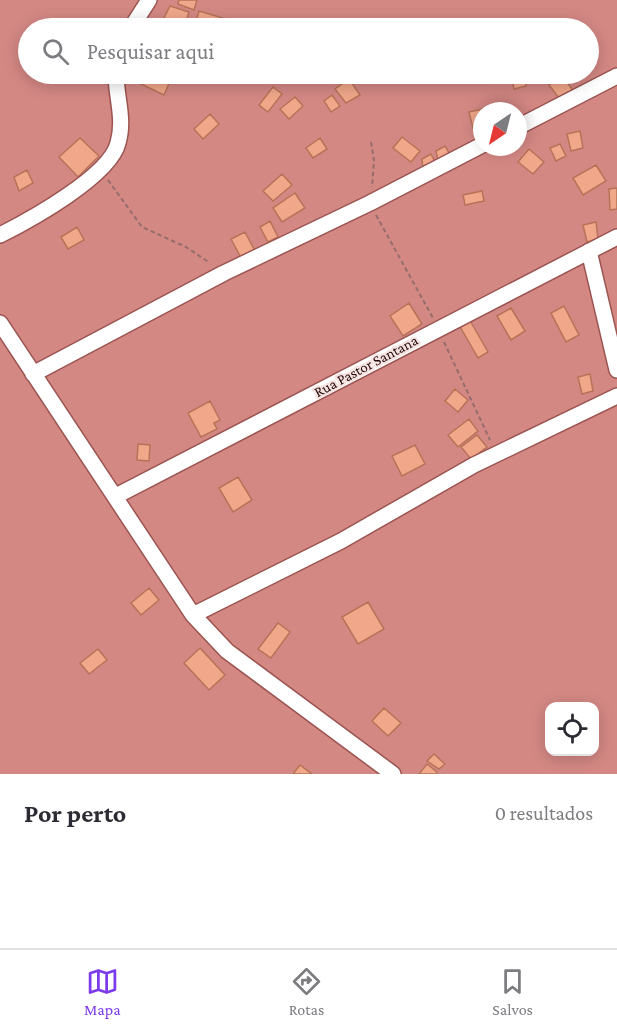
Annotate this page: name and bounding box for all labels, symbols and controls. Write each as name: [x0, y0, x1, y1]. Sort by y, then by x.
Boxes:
search box: [18, 18, 599, 84]
icon: search: [39, 35, 72, 68]
text: Pesquisar aqui: [87, 39, 214, 64]
north arrow: [473, 102, 527, 156]
street label: Rua Pastor Santana: [311, 332, 421, 400]
map controls: [545, 702, 599, 756]
button: locate: [545, 702, 599, 756]
text: Por perto: [24, 799, 126, 828]
text: 0 resultados: [495, 802, 593, 824]
tab: Mapa: [84, 965, 121, 1018]
tab: Rotas: [289, 965, 324, 1018]
tab: Salvos: [492, 965, 533, 1018]

